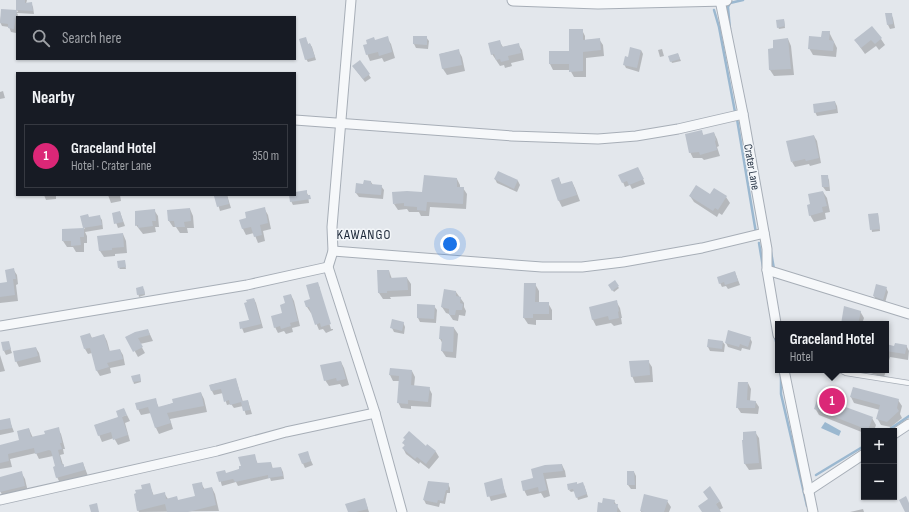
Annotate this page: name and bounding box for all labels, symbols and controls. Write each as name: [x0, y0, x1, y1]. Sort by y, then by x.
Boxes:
search box: [16, 16, 296, 60]
icon: search: [30, 27, 52, 49]
text: Search here: [62, 29, 122, 48]
text: Nearby: [32, 88, 75, 108]
text: Graceland Hotel: [71, 139, 156, 158]
street label: Crater Lane: [740, 143, 763, 191]
text: 1: [43, 148, 49, 164]
text: 350 m: [252, 148, 279, 164]
text: Hotel · Crater Lane: [71, 158, 152, 174]
district label: KAWANGO: [337, 226, 391, 243]
your location: [440, 234, 460, 254]
popup: [775, 321, 889, 373]
text: Graceland Hotel: [790, 330, 874, 349]
text: Hotel: [790, 349, 813, 365]
pin: 1: [819, 386, 845, 416]
map controls: [861, 428, 897, 500]
button: +: [861, 428, 897, 464]
button: −: [861, 464, 897, 500]

